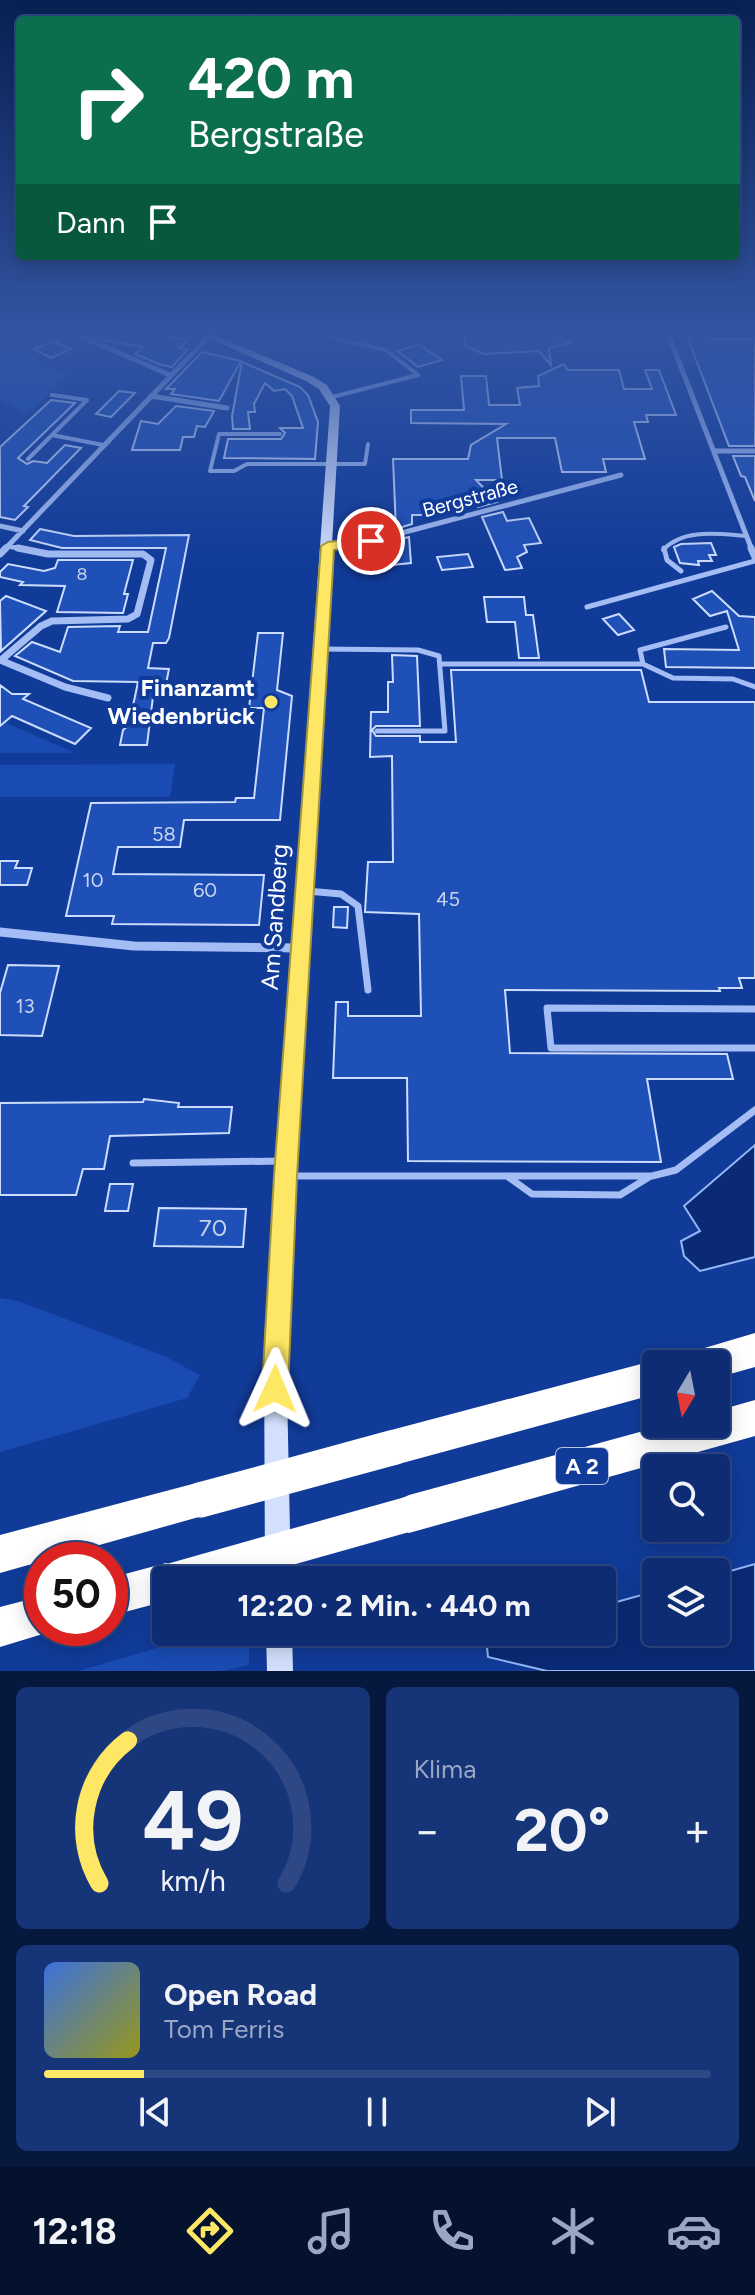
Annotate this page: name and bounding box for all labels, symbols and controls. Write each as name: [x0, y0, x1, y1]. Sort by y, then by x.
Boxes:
text: 420 m: [188, 45, 354, 112]
icon: right: [56, 48, 160, 152]
text: Bergstraße: [188, 113, 364, 156]
icon: arrive: [141, 200, 185, 244]
text: Dann: [56, 204, 125, 241]
street label: Bergstraße: [420, 474, 520, 522]
pin: [337, 507, 405, 575]
icon: arrive: [349, 519, 393, 563]
house number: 8: [76, 563, 88, 585]
place label: Finanzamt Wiedenbrück: [108, 673, 255, 730]
marker: Finanzamt Wiedenbrück: [262, 693, 280, 711]
house number: 58: [152, 822, 176, 846]
street label: Am Sandberg: [255, 843, 294, 991]
house number: 10: [82, 868, 104, 892]
house number: 60: [193, 878, 217, 902]
house number: 45: [436, 887, 460, 911]
house number: 13: [15, 994, 35, 1018]
house number: 70: [199, 1213, 227, 1242]
position arrow: [233, 1347, 317, 1431]
north arrow: [642, 1350, 730, 1438]
map controls: [642, 1350, 730, 1646]
road number: A 2: [556, 1448, 608, 1484]
button: search: [642, 1454, 730, 1542]
speed limit sign: 50: [24, 1542, 128, 1646]
button: layers: [642, 1558, 730, 1646]
text: 12:20 · 2 Min. · 440 m: [237, 1587, 531, 1624]
text: Klima: [414, 1753, 477, 1785]
text: 49: [142, 1771, 243, 1871]
text: 20°: [514, 1794, 610, 1866]
text: −: [414, 1804, 441, 1857]
text: +: [684, 1804, 711, 1857]
text: km/h: [160, 1864, 225, 1898]
text: Open Road: [164, 1976, 317, 2013]
text: Tom Ferris: [164, 2013, 284, 2045]
icon: previous: [133, 2090, 177, 2134]
icon: pause: [355, 2090, 399, 2134]
icon: next: [578, 2090, 622, 2134]
icon: directions: [182, 2203, 238, 2259]
icon: music: [303, 2203, 359, 2259]
icon: phone: [424, 2203, 480, 2259]
icon: climate: [545, 2203, 601, 2259]
icon: car: [666, 2203, 722, 2259]
text: 12:18: [33, 2210, 117, 2253]

